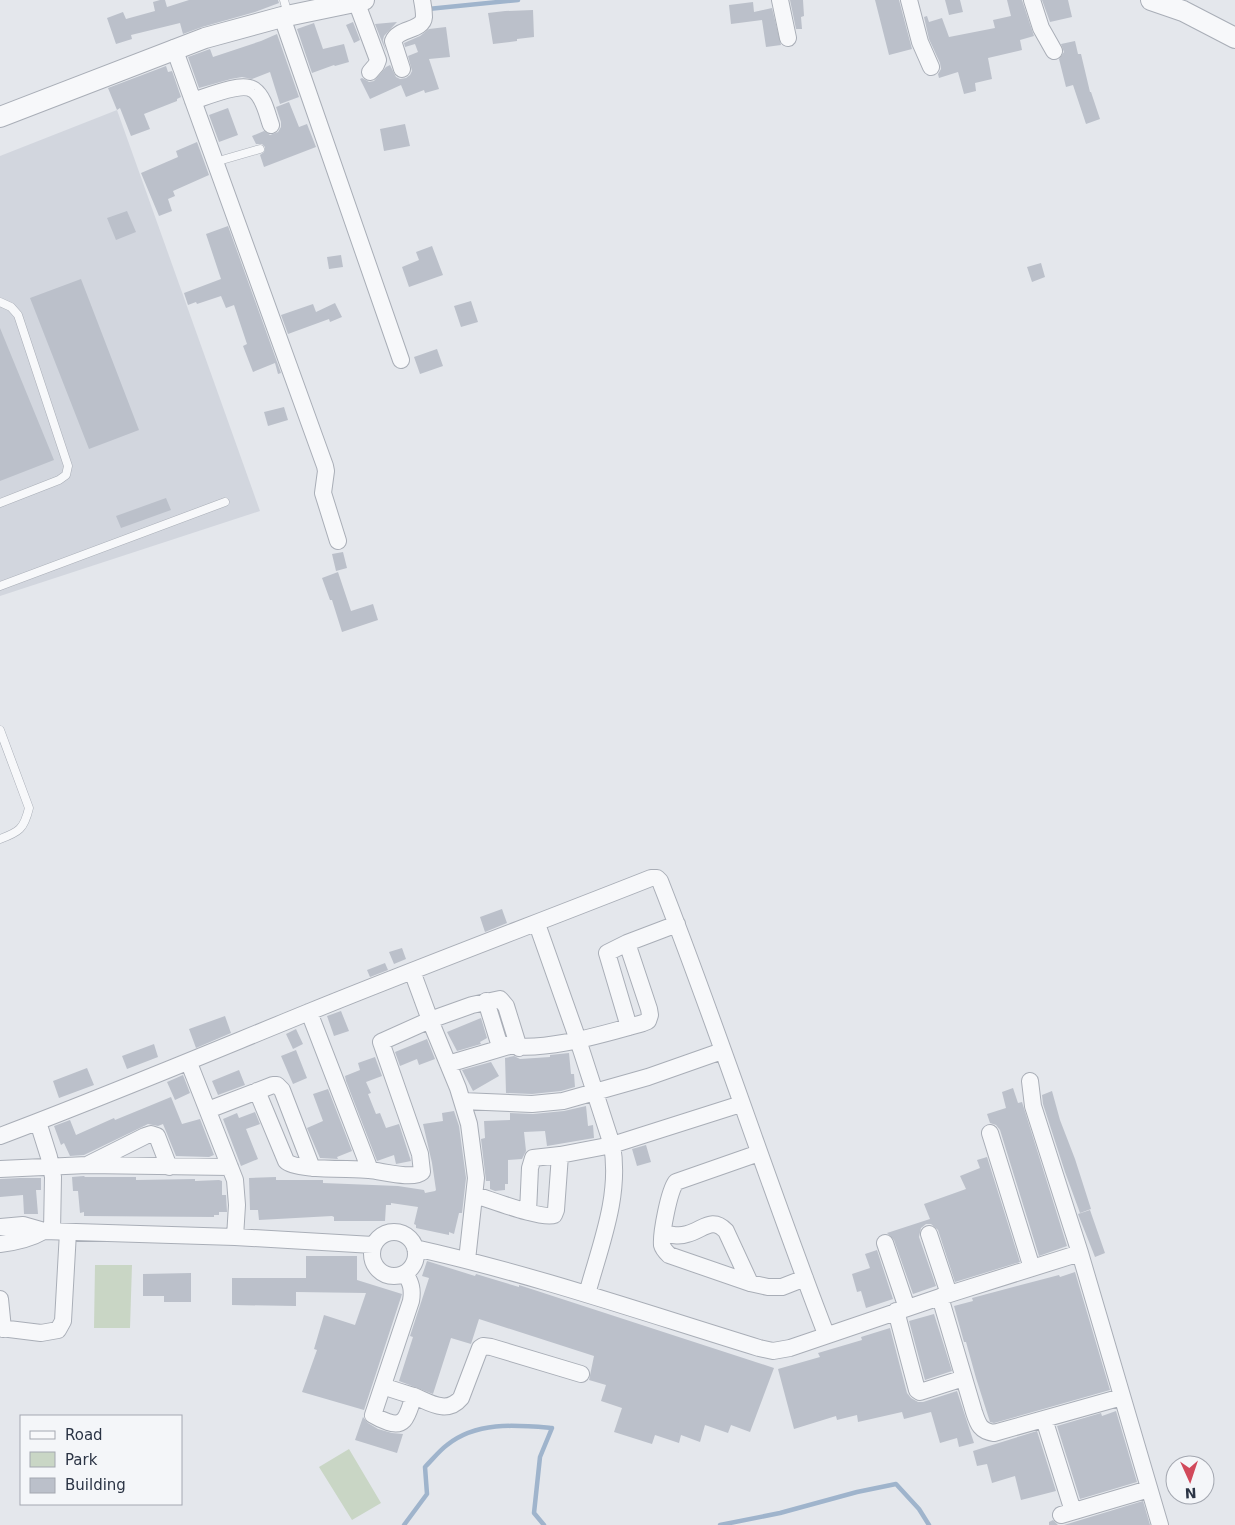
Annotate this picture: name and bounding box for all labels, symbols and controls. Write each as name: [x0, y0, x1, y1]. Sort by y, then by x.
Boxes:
legend: [20, 1415, 182, 1505]
text: Road: [65, 1426, 103, 1444]
text: Park: [65, 1451, 98, 1469]
north arrow: [1165, 1455, 1215, 1505]
text: Building: [65, 1476, 126, 1494]
text: N: [1184, 1485, 1197, 1501]

